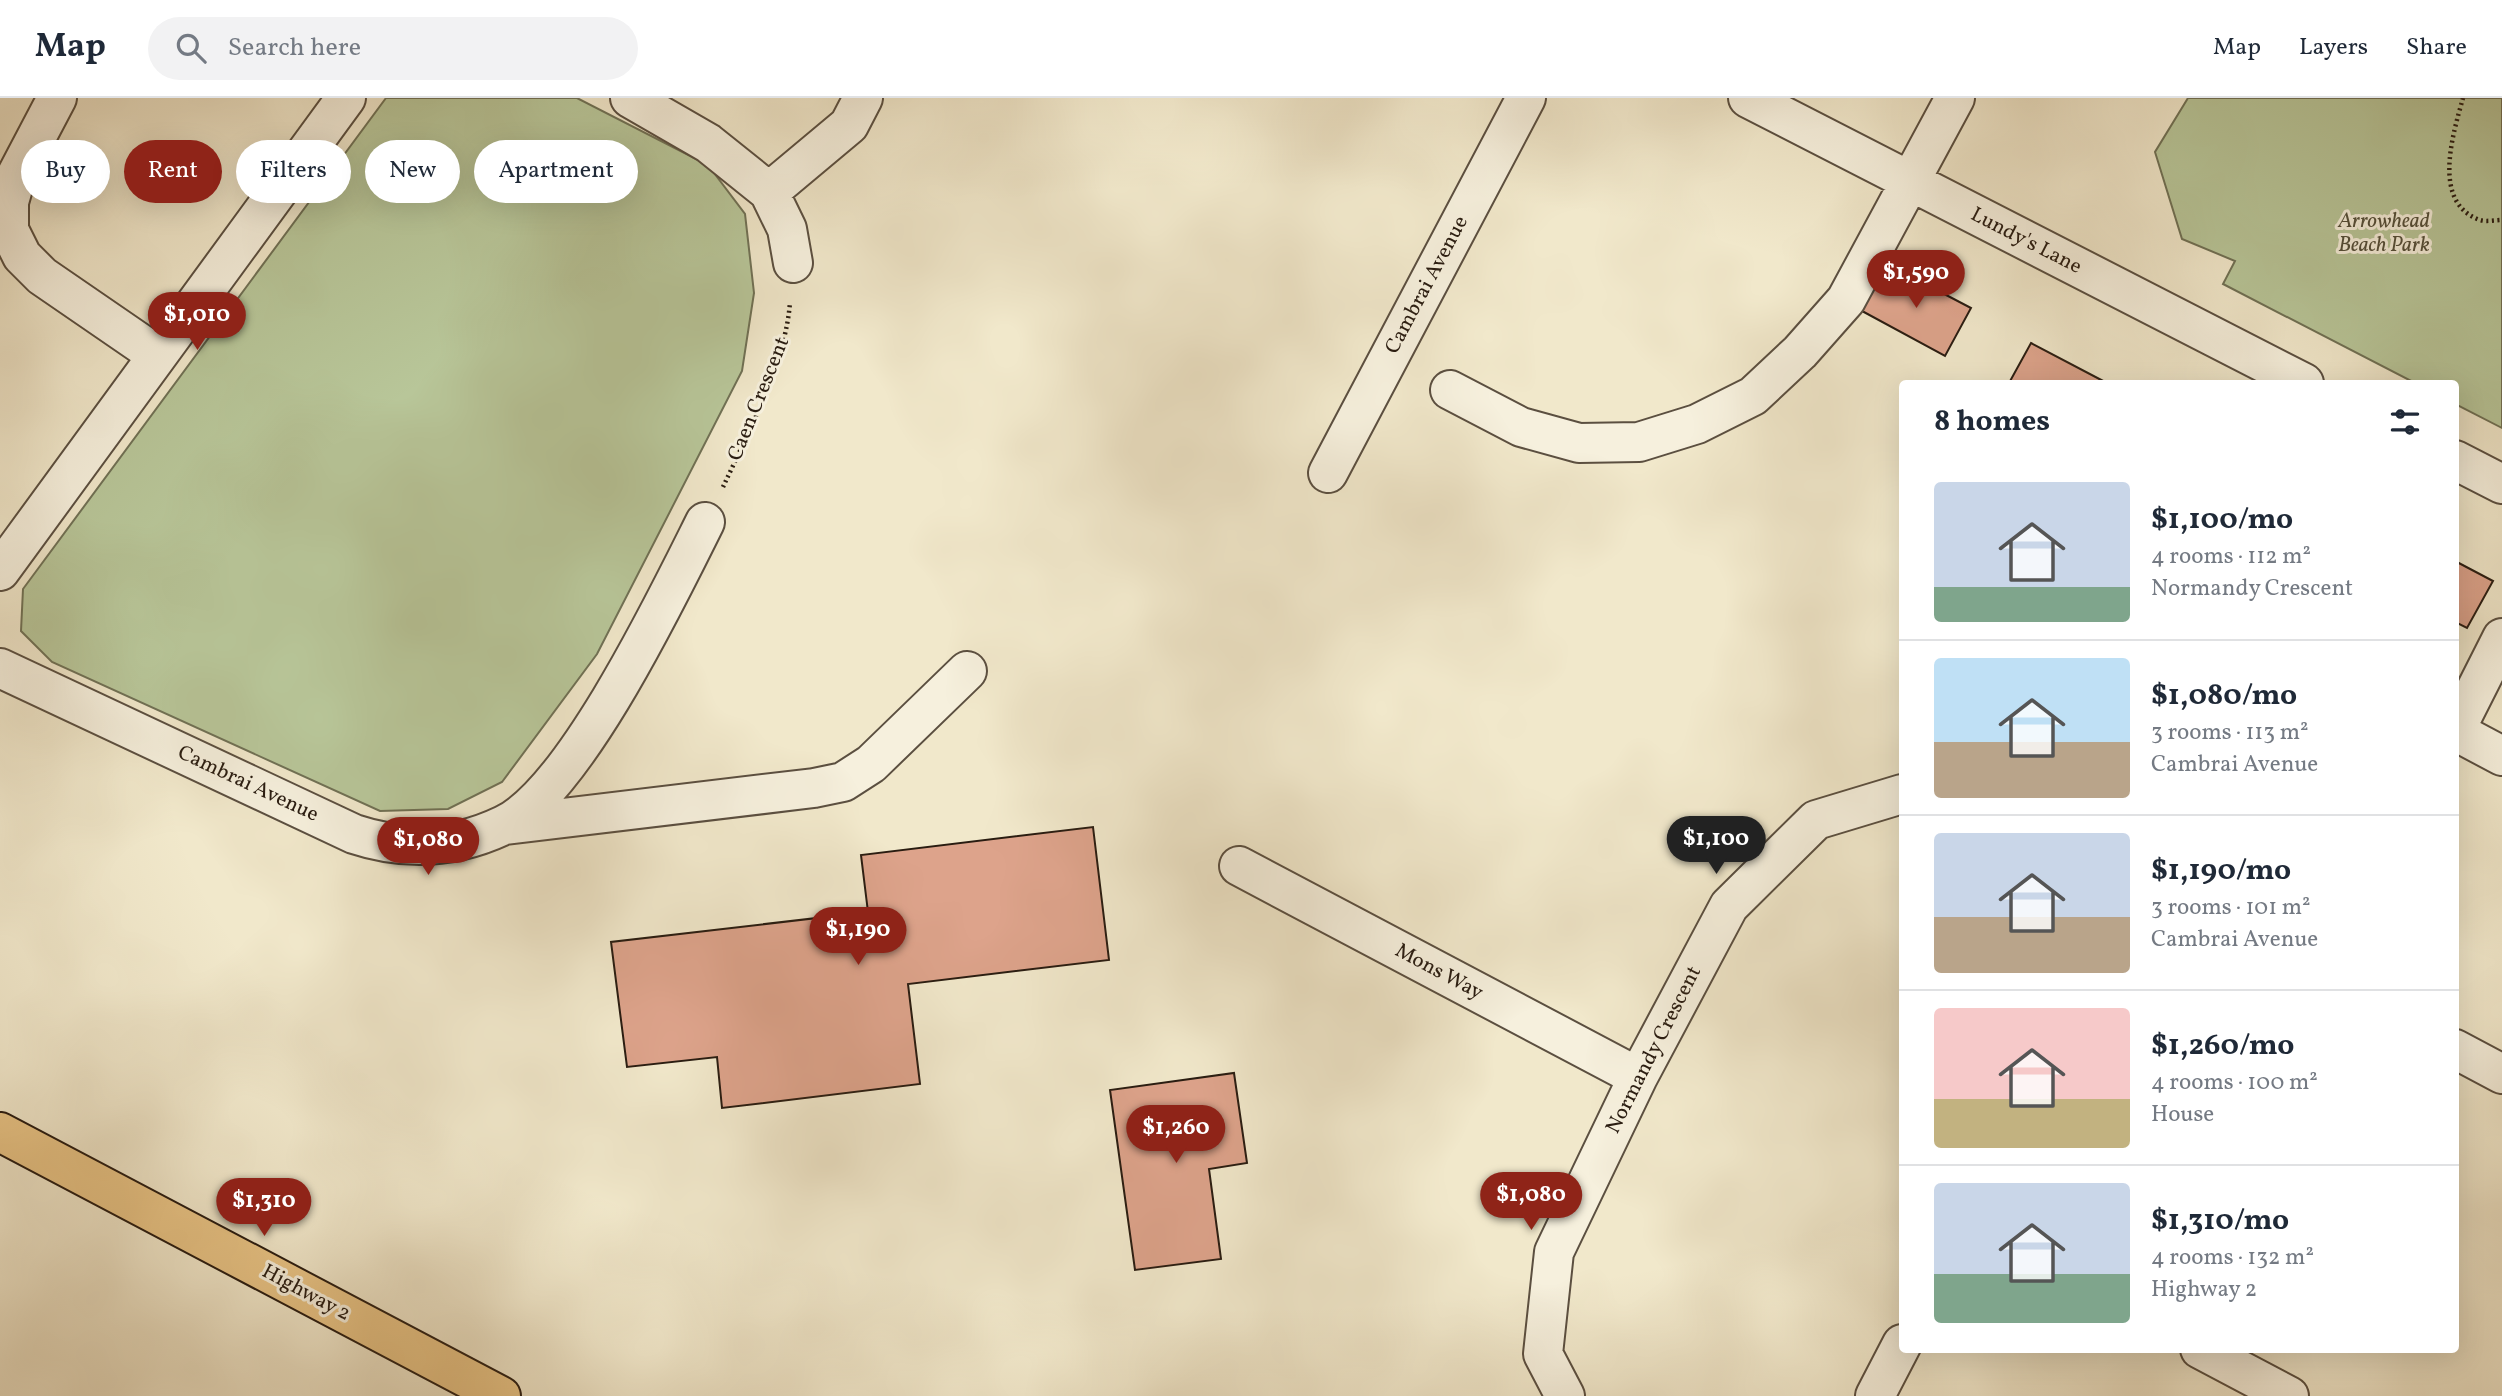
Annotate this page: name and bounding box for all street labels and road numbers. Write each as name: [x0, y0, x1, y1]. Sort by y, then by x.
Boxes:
street label: Lundy's Lane: [1965, 201, 2087, 281]
street label: Cambrai Avenue: [1378, 211, 1476, 359]
street label: Caen Crescent: [721, 333, 797, 465]
street label: Cambrai Avenue: [173, 739, 323, 829]
street label: Mons Way: [1390, 937, 1489, 1008]
street label: Normandy Crescent: [1599, 961, 1709, 1139]
street label: Highway 2: [256, 1257, 356, 1329]

